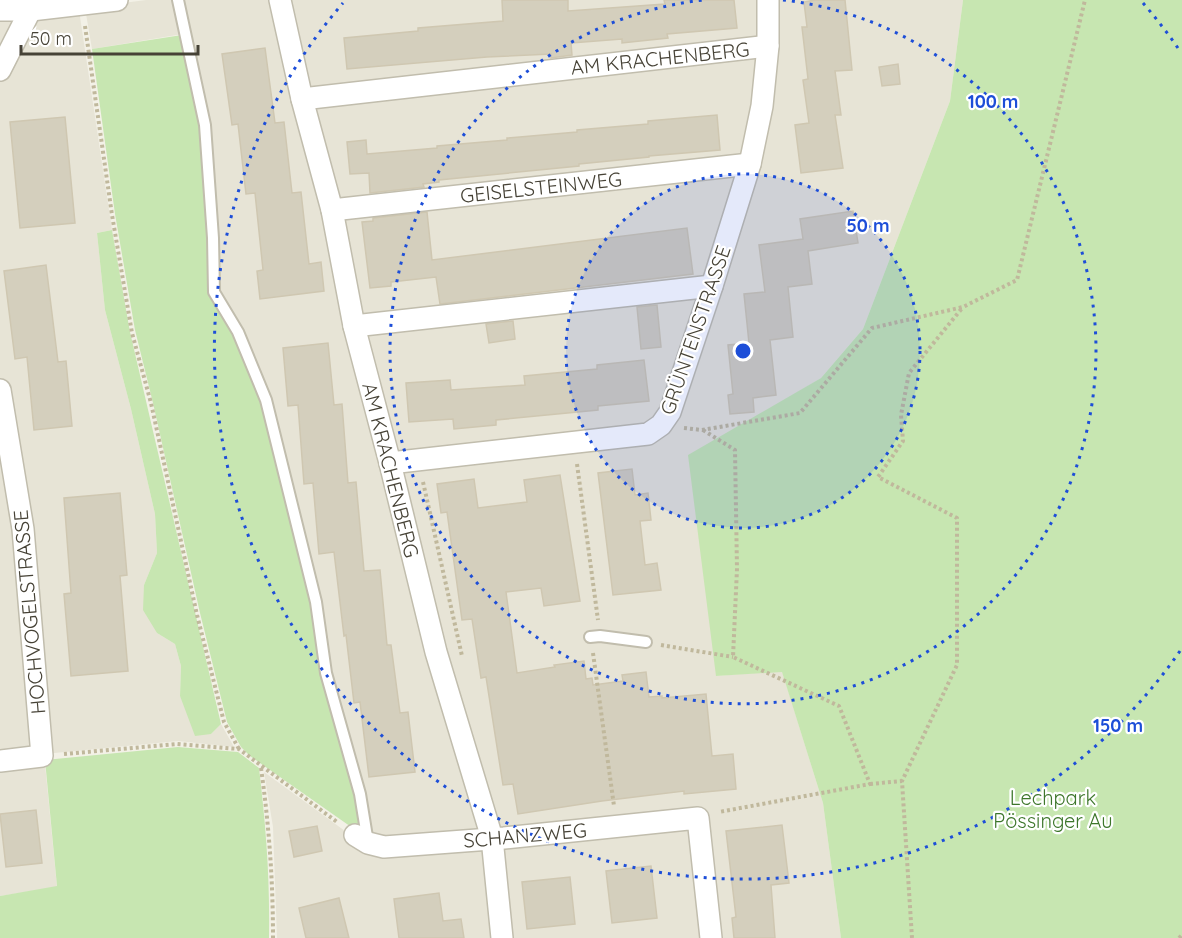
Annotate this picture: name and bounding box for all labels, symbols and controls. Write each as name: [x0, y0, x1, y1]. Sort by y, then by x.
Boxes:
scale bar: [21, 18, 198, 56]
text: 50 m: [30, 27, 72, 50]
street label: AM KRACHENBERG: [569, 36, 751, 80]
text: 100 m: [968, 90, 1018, 113]
street label: GEISELSTEINWEG: [459, 166, 623, 208]
text: 50 m: [846, 214, 890, 237]
street label: GRÜNTENSTRASSE: [654, 242, 736, 418]
centre of rings: [733, 341, 753, 361]
street label: AM KRACHENBERG: [357, 380, 425, 560]
street label: HOCHVOGELSTRASSE: [8, 509, 50, 715]
text: 150 m: [1093, 714, 1143, 737]
park label: Lechpark Pössinger Au: [993, 785, 1113, 833]
street label: SCHANZWEG: [462, 817, 588, 853]

